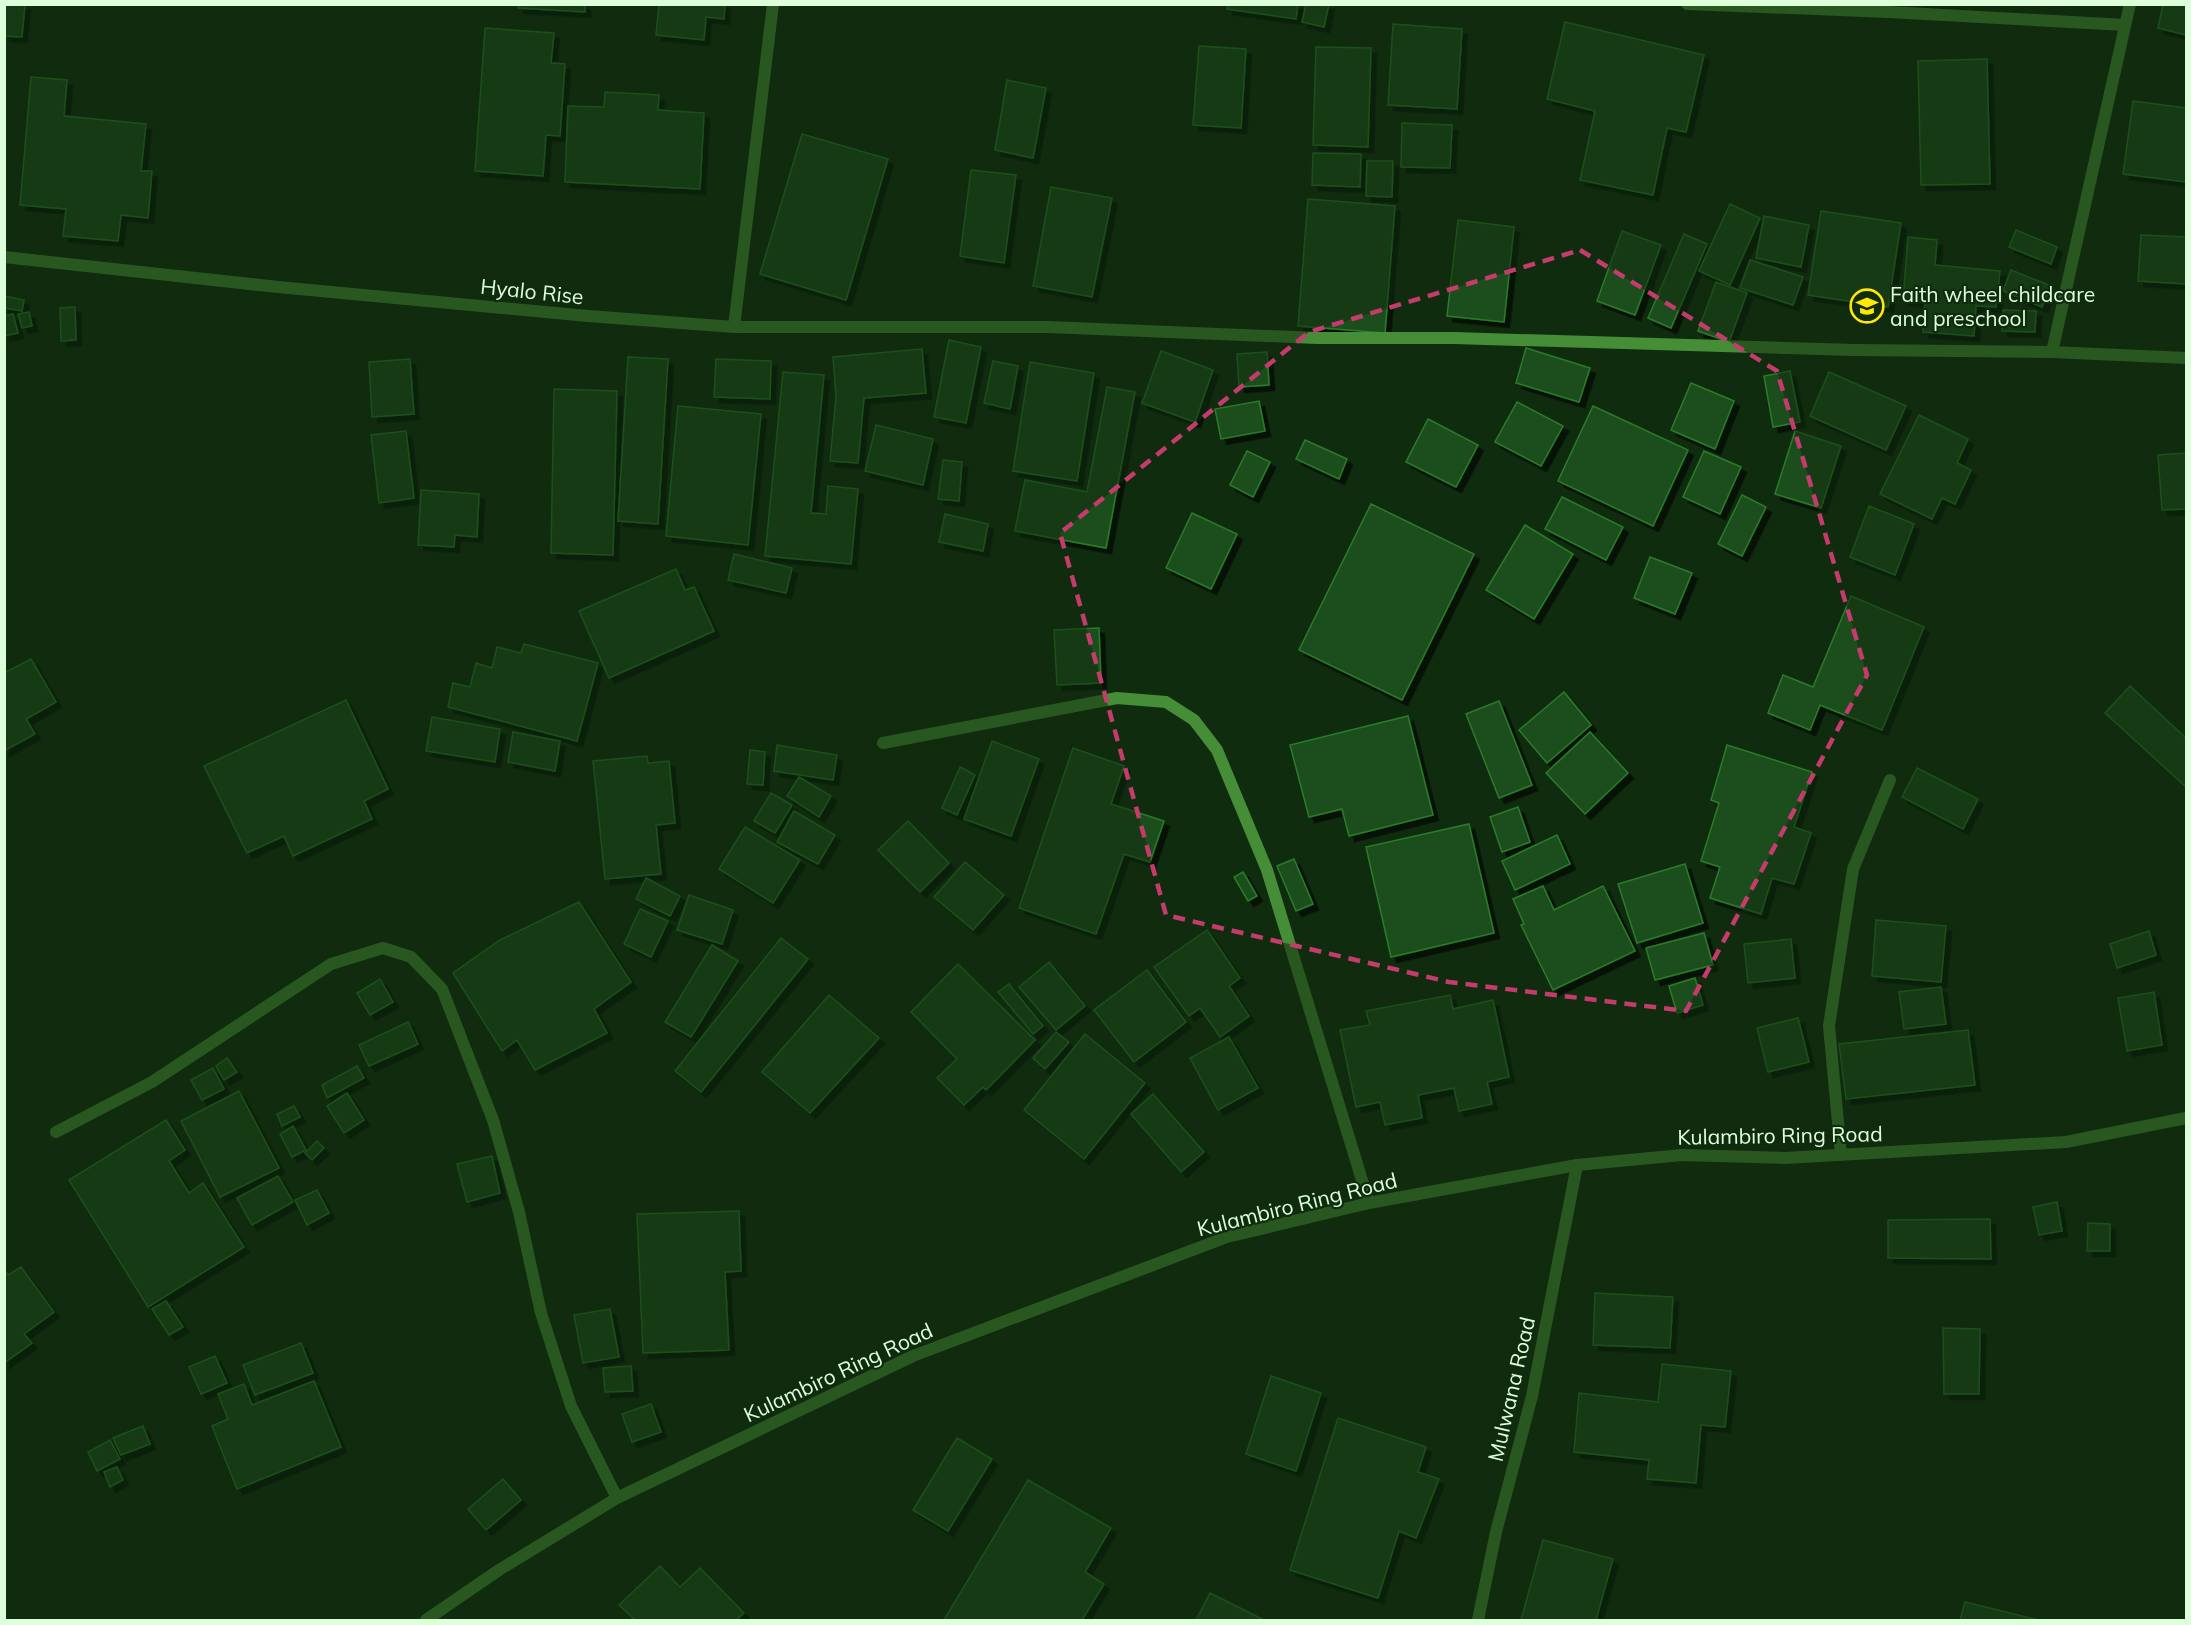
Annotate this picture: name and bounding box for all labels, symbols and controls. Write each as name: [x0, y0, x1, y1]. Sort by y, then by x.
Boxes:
street label: Hyalo Rise: [479, 273, 585, 309]
place label: Faith wheel childcare and preschool: [1890, 281, 2095, 331]
school or university icon: Faith wheel childcare and preschool: [1849, 288, 1885, 324]
street label: Kulambiro Ring Road: [1677, 1120, 1883, 1150]
street label: Kulambiro Ring Road: [1194, 1167, 1400, 1241]
street label: Mulwana Road: [1482, 1314, 1540, 1464]
street label: Kulambiro Ring Road: [739, 1317, 937, 1427]

